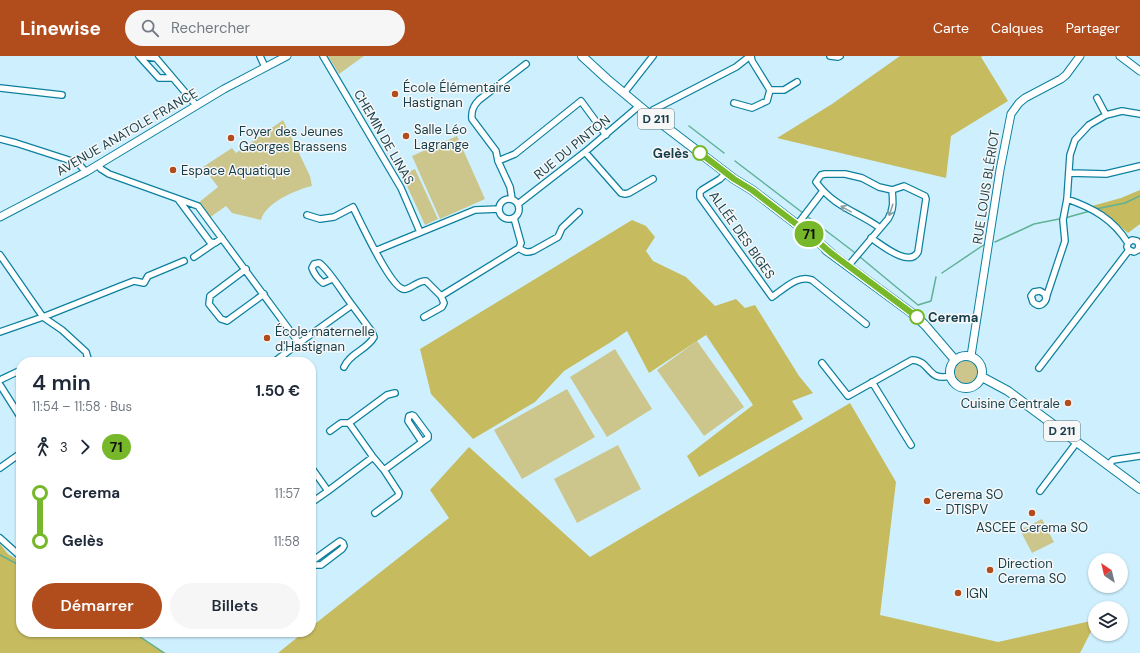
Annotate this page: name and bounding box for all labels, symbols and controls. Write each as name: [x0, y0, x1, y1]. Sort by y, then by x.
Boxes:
search box: [125, 10, 405, 46]
text: Linewise: [20, 16, 101, 41]
icon: search: [139, 17, 161, 39]
text: Rechercher: [171, 18, 250, 38]
text: Carte: [933, 19, 969, 37]
text: Calques: [991, 19, 1044, 37]
text: Partager: [1066, 19, 1120, 37]
place label: École Élémentaire Hastignan: [403, 78, 511, 111]
street label: AVENUE ANATOLE FRANCE: [53, 85, 201, 179]
street label: CHEMIN DE LINAS: [350, 87, 418, 187]
marker: École Élémentaire Hastignan: [390, 89, 400, 99]
road number: D 211: [638, 109, 674, 129]
street label: RUE DU PINTON: [530, 111, 614, 183]
place label: Salle Léo Lagrange: [414, 121, 469, 153]
place label: Foyer des Jeunes Georges Brassens: [239, 123, 347, 155]
street label: RUE LOUIS BLÉRIOT: [968, 129, 1003, 245]
marker: Salle Léo Lagrange: [401, 131, 411, 141]
marker: Foyer des Jeunes Georges Brassens: [226, 133, 236, 143]
place label: Gelès: [653, 145, 689, 162]
marker: Gelès: [692, 145, 708, 161]
place label: Espace Aquatique: [181, 162, 290, 179]
marker: Espace Aquatique: [168, 165, 178, 175]
street label: ALLÉE DES BIGES: [705, 187, 779, 282]
one-way arrow: [887, 203, 895, 215]
one-way arrow: [840, 204, 852, 212]
line badge: 71: [791, 221, 827, 247]
text: 71: [803, 225, 815, 243]
marker: Cerema: [909, 309, 925, 325]
place label: Cerema: [928, 309, 978, 326]
place label: École maternelle d'Hastignan: [275, 322, 375, 355]
marker: École maternelle d'Hastignan: [262, 333, 272, 343]
text: 4 min: [32, 368, 91, 397]
text: 1.50 €: [255, 381, 300, 401]
place label: Cuisine Centrale: [961, 395, 1060, 412]
text: 11:54 – 11:58 · Bus: [32, 398, 132, 415]
marker: Cuisine Centrale: [1063, 398, 1073, 408]
road number: D 211: [1044, 421, 1080, 441]
icon: walk: [32, 436, 54, 458]
icon: forward: [74, 436, 96, 458]
text: 71: [110, 438, 123, 456]
text: 3: [60, 439, 68, 456]
text: Cerema: [62, 483, 120, 503]
text: 11:57: [275, 485, 300, 502]
place label: Cerema SO - DTISPV: [935, 486, 1003, 518]
marker: Cerema SO - DTISPV: [922, 496, 932, 506]
marker: ASCEE Cerema SO: [1027, 508, 1037, 518]
place label: ASCEE Cerema SO: [976, 519, 1088, 536]
text: Gelès: [62, 531, 104, 551]
text: 11:58: [273, 533, 300, 550]
north arrow: [1088, 553, 1128, 593]
map controls: [1088, 553, 1128, 641]
place label: Direction Cerema SO: [998, 555, 1066, 587]
marker: Direction Cerema SO: [985, 565, 995, 575]
button: Démarrer: [32, 583, 162, 629]
button: Billets: [170, 583, 300, 629]
place label: IGN: [966, 585, 988, 602]
marker: IGN: [953, 588, 963, 598]
button: layers: [1088, 601, 1128, 641]

